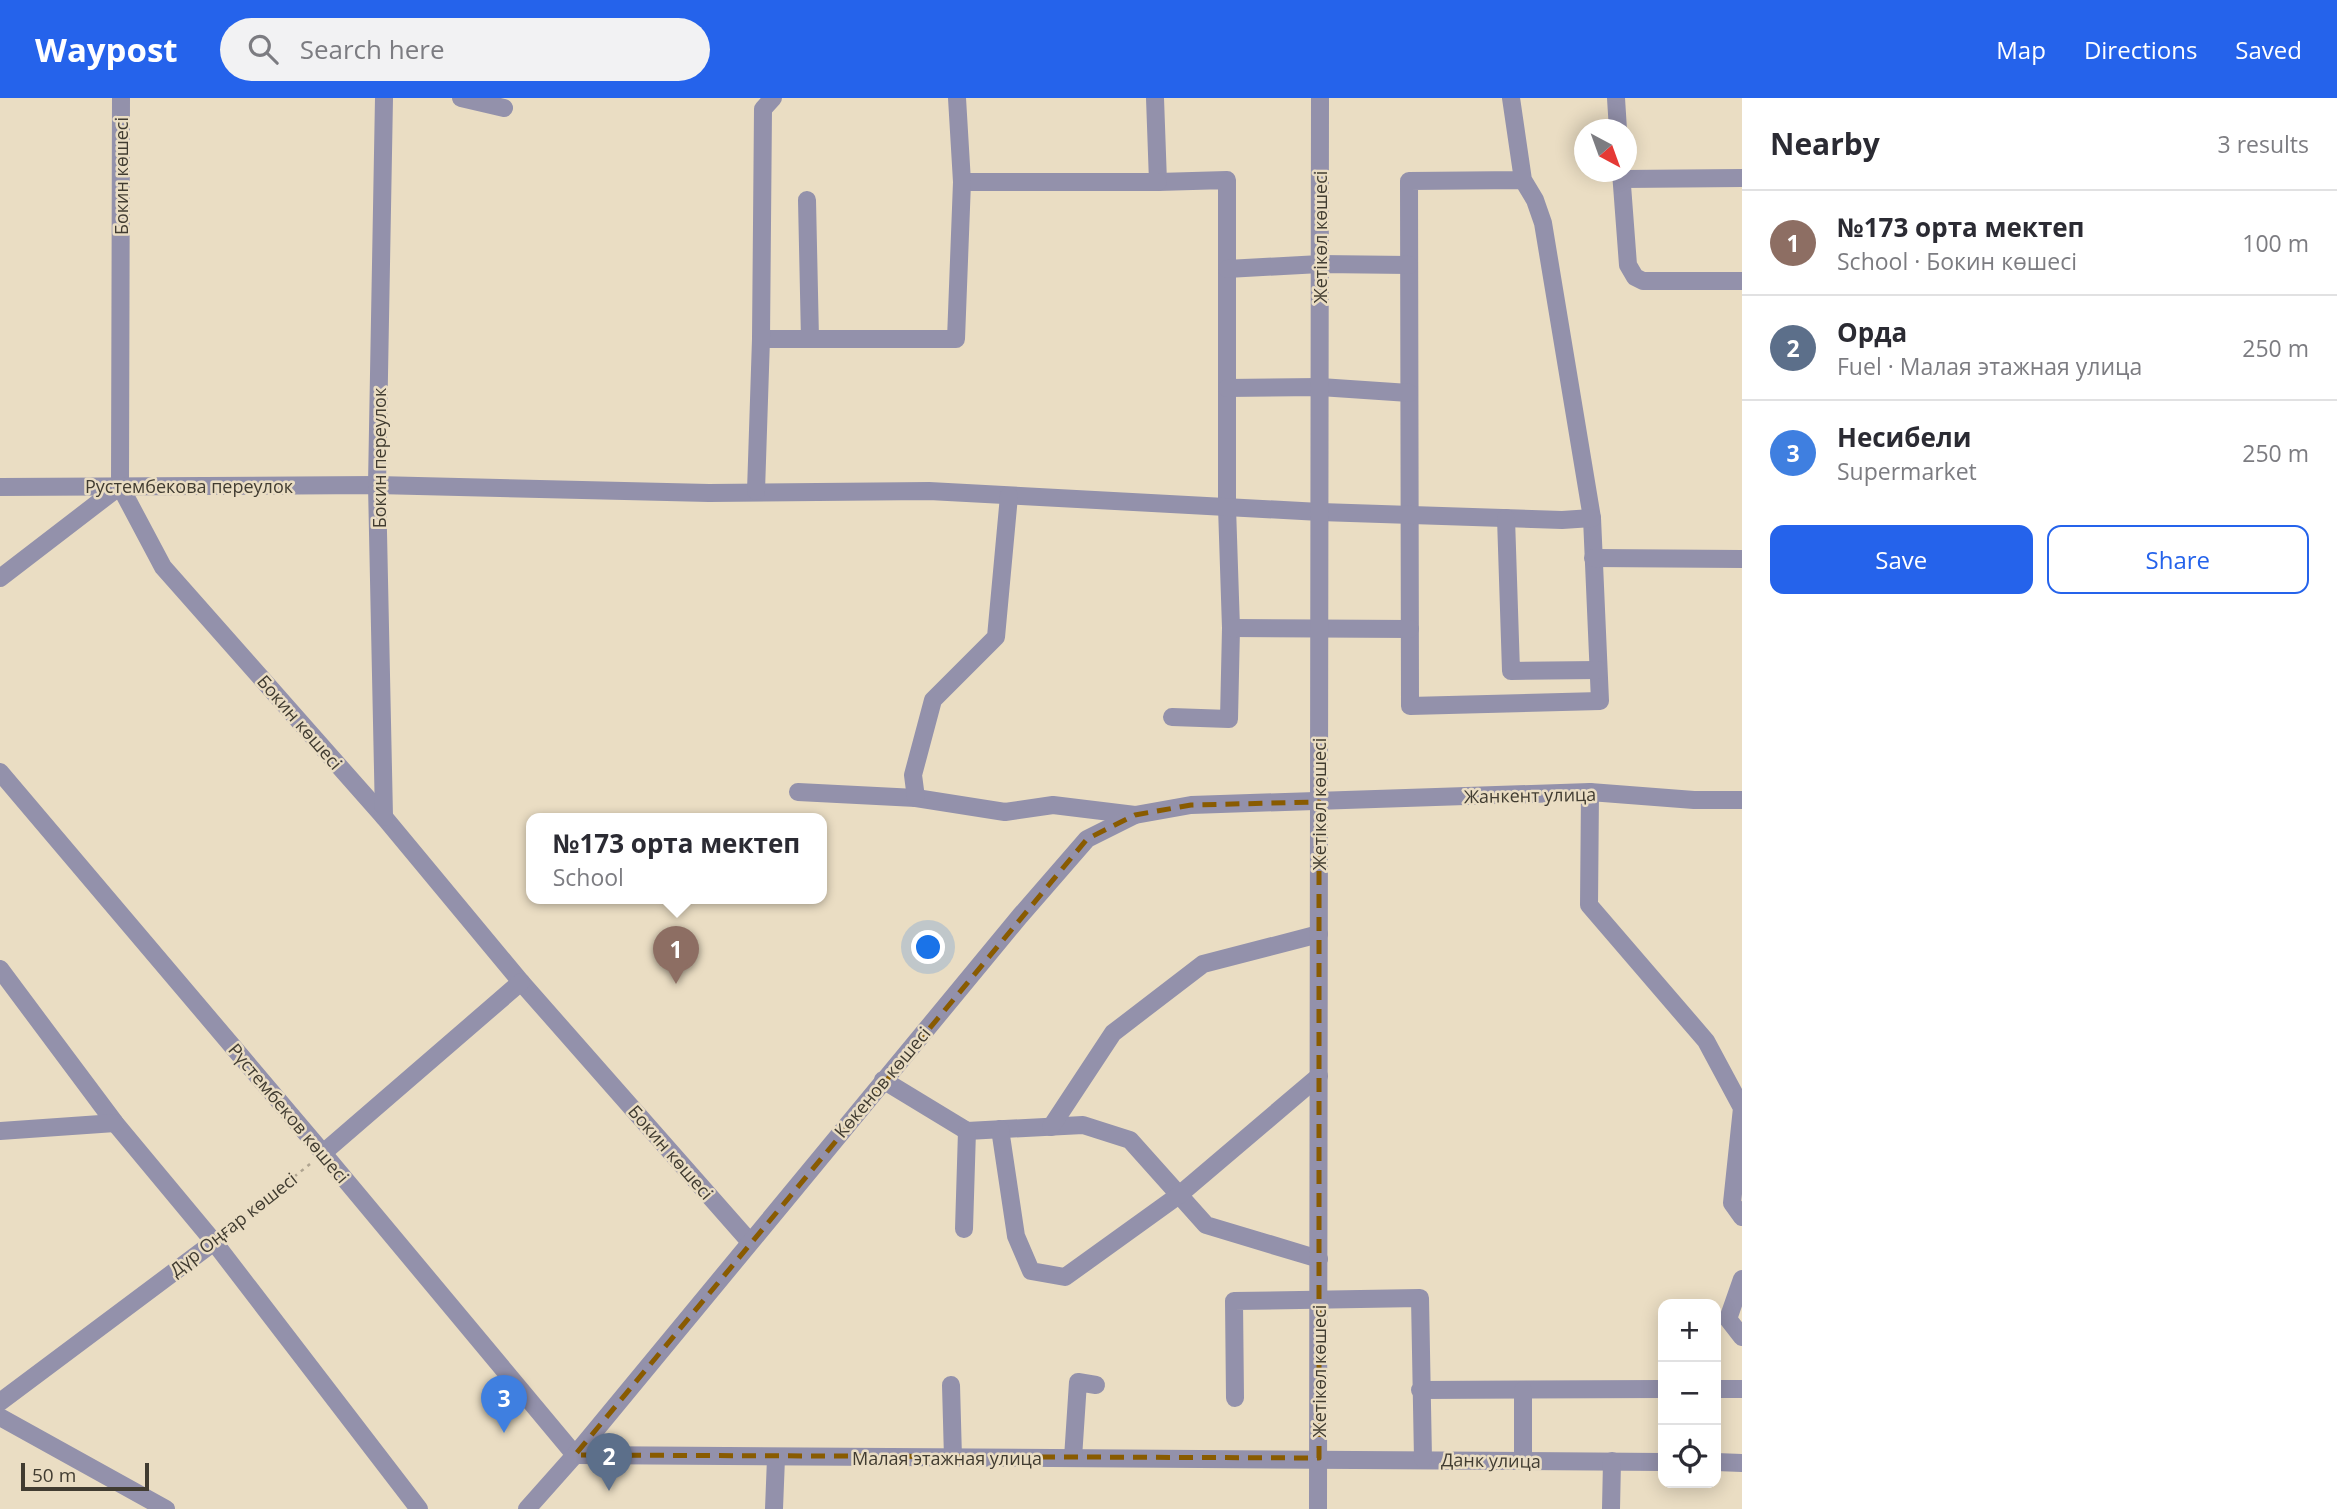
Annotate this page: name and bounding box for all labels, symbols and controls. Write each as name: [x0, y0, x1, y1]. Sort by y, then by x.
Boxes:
search box: [220, 18, 710, 81]
text: Waypost: [35, 27, 178, 72]
icon: search: [244, 30, 282, 68]
text: Search here: [300, 31, 445, 67]
text: Map: [1996, 33, 2046, 66]
text: Directions: [2084, 33, 2197, 66]
text: Saved: [2235, 33, 2302, 66]
street label: Бокин көшесі: [109, 117, 133, 235]
north arrow: [1574, 119, 1637, 182]
text: Nearby: [1770, 123, 1880, 164]
text: 3 results: [2218, 128, 2309, 160]
street label: Жетікөл көшесі: [1308, 171, 1332, 303]
text: №173 орта мектеп: [1837, 209, 2085, 245]
text: 1: [1786, 227, 1800, 259]
text: 100 m: [2242, 227, 2309, 259]
text: School · Бокин көшесі: [1837, 245, 2077, 277]
text: Орда: [1837, 314, 1907, 350]
text: 2: [1786, 332, 1800, 364]
text: 250 m: [2242, 332, 2309, 364]
text: Fuel · Малая этажная улица: [1837, 350, 2142, 382]
street label: Бокин переулок: [367, 387, 391, 528]
text: Несибели: [1837, 419, 1971, 455]
text: 3: [1786, 437, 1800, 469]
text: 250 m: [2242, 437, 2309, 469]
text: Supermarket: [1837, 455, 1977, 487]
street label: Рустембекова переулок: [85, 474, 294, 498]
button: Save: [1770, 525, 2033, 594]
button: Share: [2047, 525, 2309, 594]
street label: Бокин көшесі: [252, 670, 348, 774]
street label: Жетікөл көшесі: [1307, 738, 1331, 870]
street label: Жанкент улица: [1464, 782, 1596, 808]
popup: [526, 813, 827, 904]
text: №173 орта мектеп: [553, 825, 800, 861]
text: School: [553, 861, 624, 893]
pin: 1: [653, 926, 699, 984]
your location: [911, 930, 945, 964]
street label: Көкенов көшесі: [829, 1021, 935, 1143]
street label: Рүстембеков көшесі: [223, 1038, 355, 1188]
street label: Бокин көшесі: [623, 1100, 719, 1204]
street label: Дүр Оңғар көшесі: [164, 1167, 302, 1281]
map controls: [1658, 1299, 1721, 1488]
button: +: [1658, 1299, 1721, 1362]
street label: Жетікөл көшесі: [1307, 1305, 1331, 1437]
button: −: [1658, 1362, 1721, 1425]
pin: 3: [481, 1375, 527, 1433]
button: locate: [1658, 1425, 1721, 1488]
pin: 2: [586, 1433, 632, 1491]
street label: Малая этажная улица: [852, 1446, 1042, 1470]
street label: Данк улица: [1441, 1447, 1541, 1473]
scale bar: [21, 1460, 149, 1492]
text: 50 m: [32, 1462, 76, 1488]

